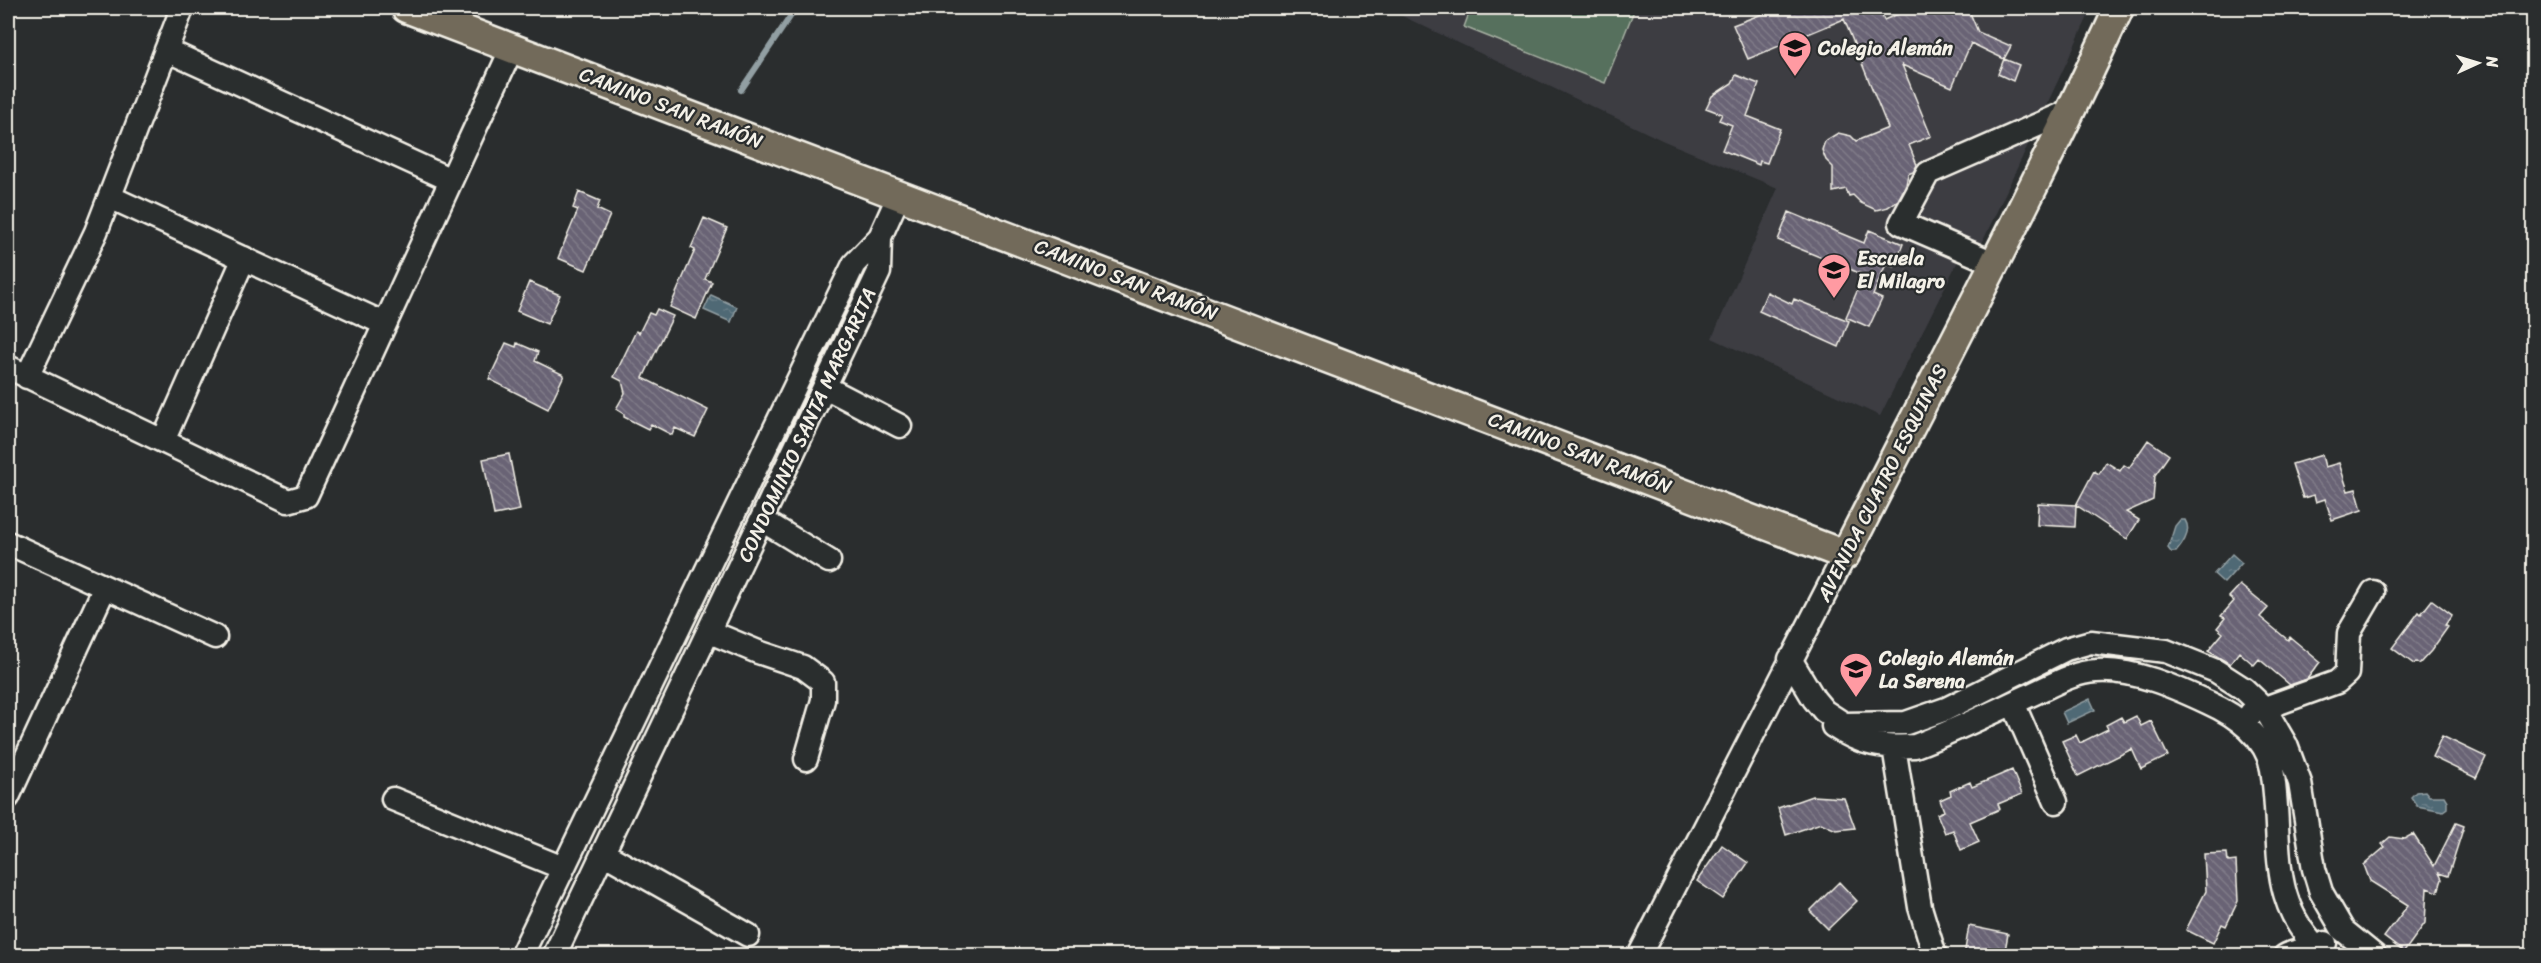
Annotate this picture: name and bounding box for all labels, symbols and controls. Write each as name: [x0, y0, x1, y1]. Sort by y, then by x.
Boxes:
school or university icon: Colegio Alemán: [1777, 30, 1813, 77]
place label: Colegio Alemán: [1817, 31, 1953, 66]
north arrow: [2448, 33, 2508, 93]
text: N: [2478, 54, 2507, 69]
street label: CAMINO SAN RAMÓN: [574, 57, 768, 159]
street label: CAMINO SAN RAMÓN: [1029, 229, 1223, 331]
place label: Escuela El Milagro: [1857, 241, 1945, 299]
school or university icon: Escuela El Milagro: [1816, 252, 1852, 299]
street label: CONDOMINIO SANTA MARGARITA: [728, 282, 886, 568]
street label: AVENIDA CUATRO ESQUINAS: [1806, 358, 1957, 609]
street label: CAMINO SAN RAMÓN: [1483, 402, 1677, 504]
place label: Colegio Alemán La Serena: [1878, 641, 2014, 699]
school or university icon: Colegio Alemán La Serena: [1838, 651, 1874, 698]

